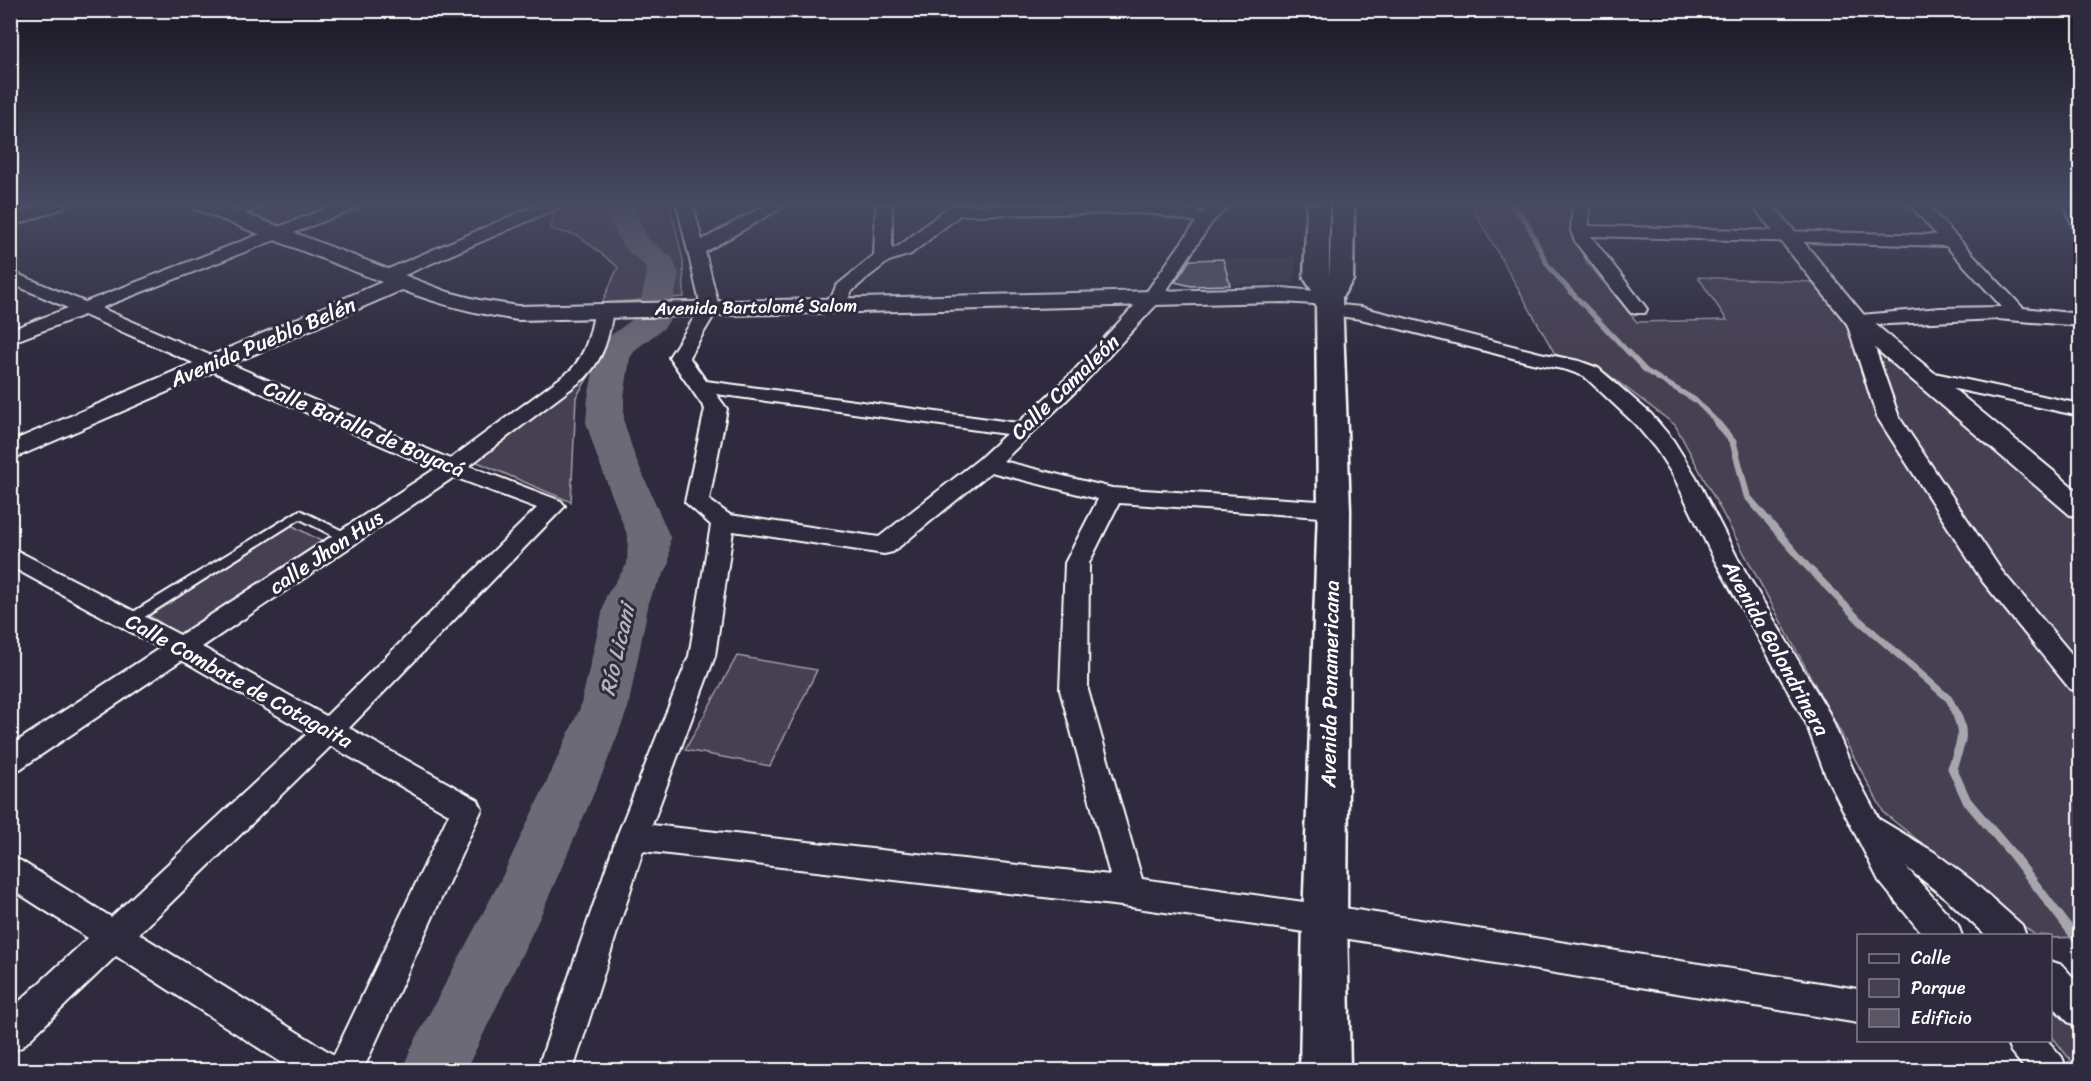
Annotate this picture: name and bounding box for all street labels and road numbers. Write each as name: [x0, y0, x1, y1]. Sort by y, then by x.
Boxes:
street label: Avenida Pueblo Belén: [163, 286, 362, 399]
street label: Avenida Bartolomé Salom: [654, 289, 858, 325]
street label: Calle Camaleón: [1001, 324, 1129, 450]
street label: Calle Batalla de Boyacá: [257, 369, 471, 489]
street label: calle Jhon Hus: [261, 499, 392, 605]
street label: Avenida Golondrinera: [1711, 552, 1841, 744]
street label: Avenida Panamericana: [1309, 580, 1351, 789]
street label: Calle Combate de Cotagaita: [118, 603, 360, 760]

